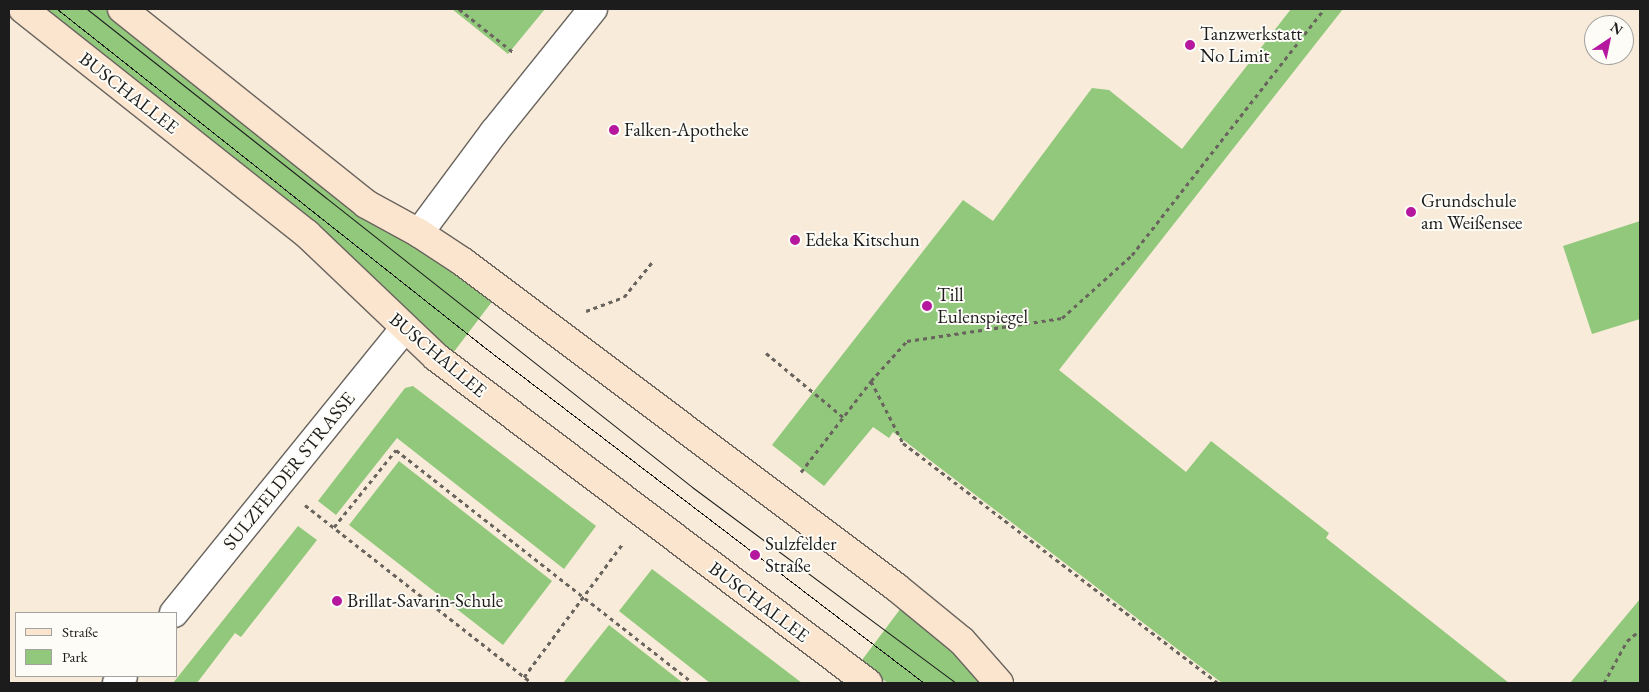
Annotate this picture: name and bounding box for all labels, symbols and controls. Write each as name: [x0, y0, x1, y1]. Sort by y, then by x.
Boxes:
north arrow: [1584, 15, 1634, 65]
text: N: [1607, 18, 1627, 39]
place label: Tanzwerkstatt No Limit: [1200, 23, 1302, 67]
marker: Tanzwerkstatt No Limit: [1184, 39, 1196, 51]
street label: BUSCHALLEE: [75, 47, 183, 139]
place label: Falken-Apotheke: [624, 119, 749, 141]
marker: Falken-Apotheke: [608, 124, 620, 136]
place label: Grundschule am Weißensee: [1421, 190, 1523, 234]
marker: Grundschule am Weißensee: [1405, 206, 1417, 218]
place label: Edeka Kitschun: [805, 229, 920, 251]
marker: Edeka Kitschun: [789, 234, 801, 246]
place label: Till Eulenspiegel: [937, 284, 1028, 328]
marker: Till Eulenspiegel: [921, 300, 933, 312]
street label: BUSCHALLEE: [385, 308, 491, 402]
street label: SULZFELDER STRASSE: [218, 387, 360, 555]
place label: Sulzfelder Straße: [765, 533, 836, 577]
marker: Sulzfelder Straße: [749, 549, 761, 561]
street label: BUSCHALLEE: [704, 557, 814, 647]
place label: Brillat-Savarin-Schule: [347, 590, 503, 612]
marker: Brillat-Savarin-Schule: [331, 595, 343, 607]
legend: [15, 612, 178, 677]
text: Straße: [62, 622, 98, 641]
text: Park: [62, 647, 88, 666]

